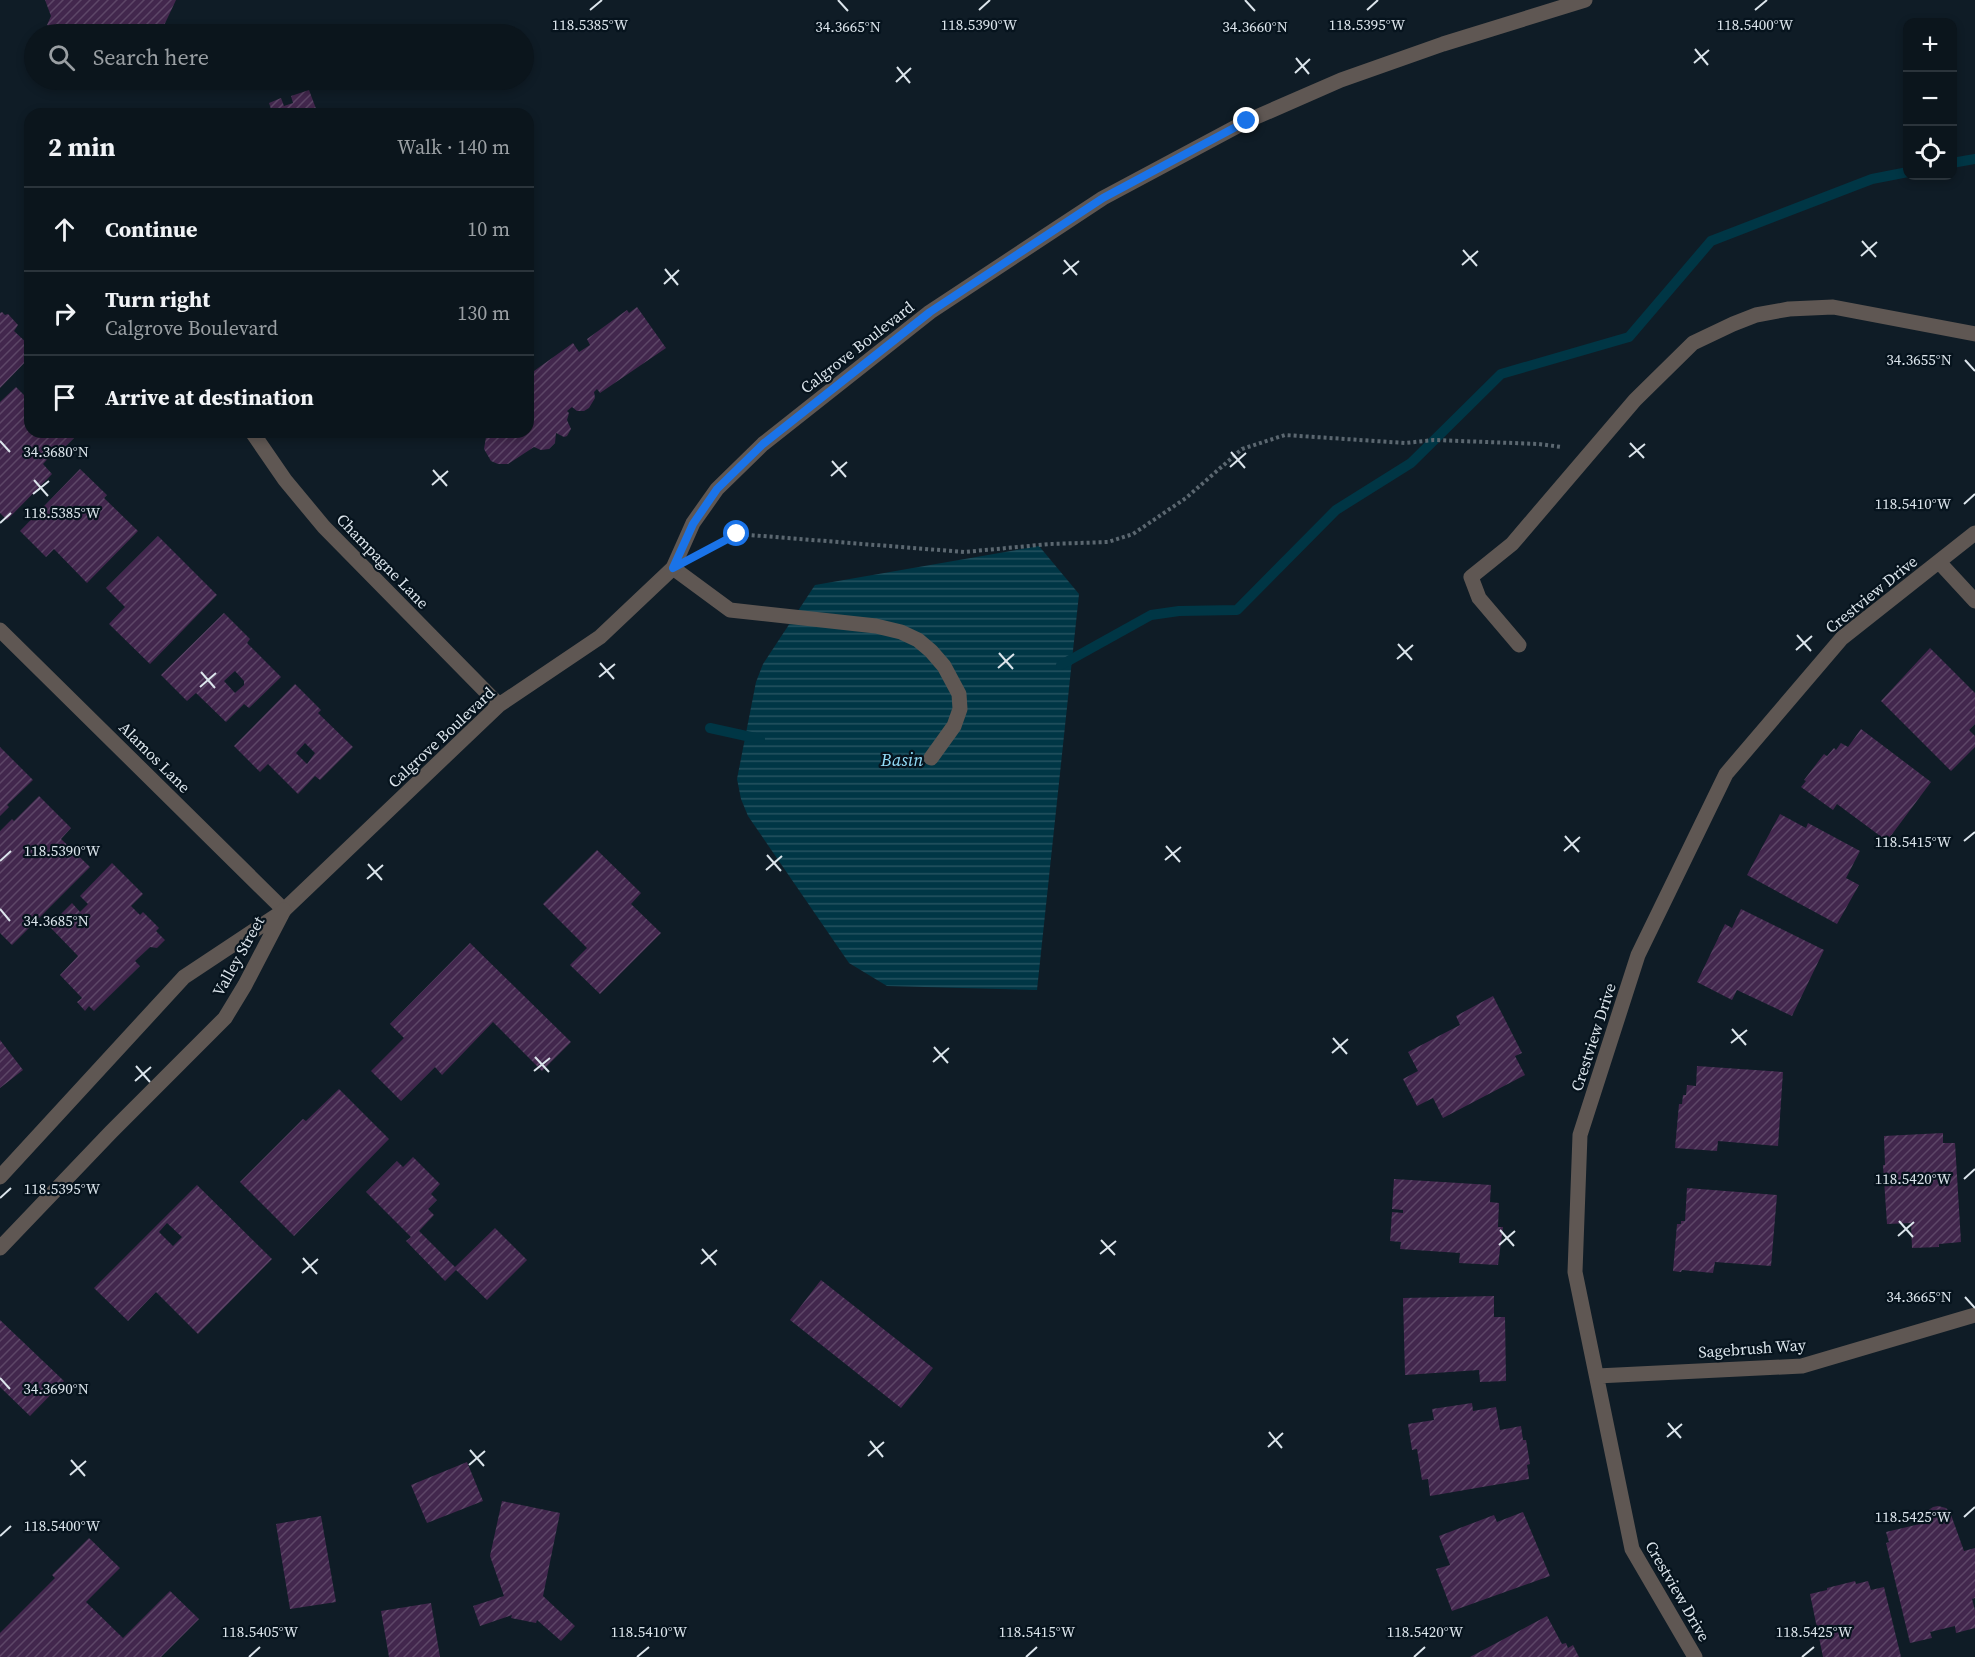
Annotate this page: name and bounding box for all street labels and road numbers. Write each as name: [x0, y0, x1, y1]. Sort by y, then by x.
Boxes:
street label: Calgrove Boulevard: [796, 296, 918, 398]
street label: Champagne Lane: [332, 509, 434, 613]
street label: Crestview Drive: [1820, 550, 1922, 638]
street label: Calgrove Boulevard: [383, 682, 499, 792]
street label: Alamos Lane: [114, 716, 196, 798]
street label: Valley Street: [207, 911, 269, 1000]
street label: Crestview Drive: [1565, 980, 1621, 1094]
street label: Sagebrush Way: [1697, 1333, 1807, 1363]
street label: Crestview Drive: [1640, 1537, 1716, 1645]

